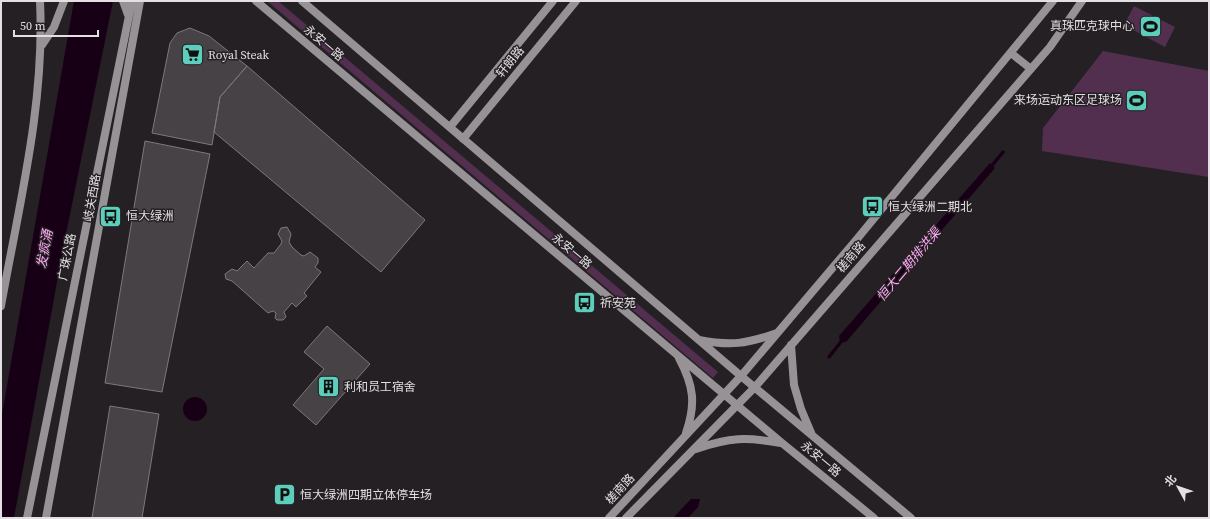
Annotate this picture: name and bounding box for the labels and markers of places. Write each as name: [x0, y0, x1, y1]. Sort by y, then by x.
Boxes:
sports icon: 真珠匹克球中心: [1137, 13, 1163, 39]
place label: 真珠匹克球中心: [1050, 18, 1134, 34]
supermarket icon: Royal Steak: [179, 42, 205, 68]
place label: Royal Steak: [208, 47, 270, 63]
sports icon: 来场运动东区足球场: [1124, 87, 1150, 113]
place label: 来场运动东区足球场: [1014, 92, 1122, 108]
bus stop icon: 恒大绿洲二期北: [859, 194, 885, 220]
place label: 恒大绿洲二期北: [888, 199, 972, 215]
bus stop icon: 恒大绿洲: [98, 203, 124, 229]
place label: 恒大绿洲: [126, 208, 174, 224]
bus stop icon: 祈安苑: [571, 290, 597, 316]
place label: 祈安苑: [600, 295, 636, 311]
building icon: 利和员工宿舍: [316, 374, 342, 400]
place label: 利和员工宿舍: [344, 379, 416, 395]
parking icon: 恒大绿洲四期立体停车场: [271, 482, 297, 508]
place label: 恒大绿洲四期立体停车场: [300, 487, 432, 503]

